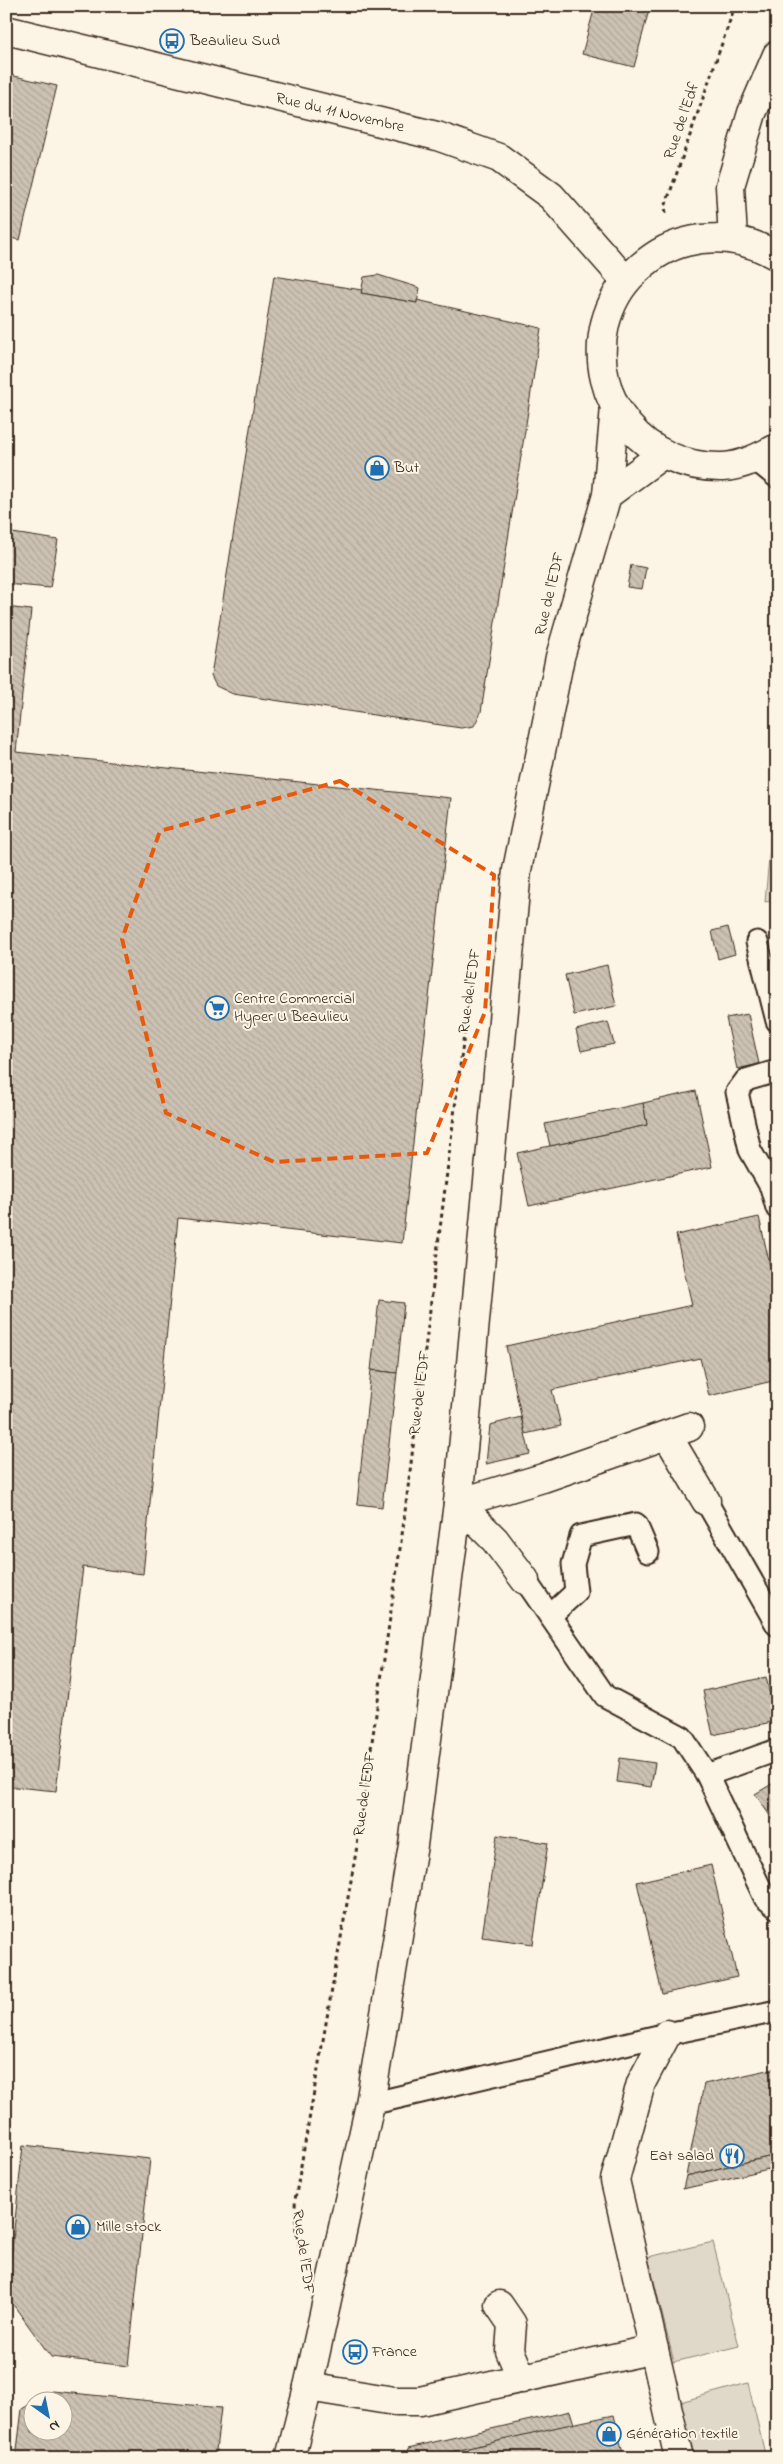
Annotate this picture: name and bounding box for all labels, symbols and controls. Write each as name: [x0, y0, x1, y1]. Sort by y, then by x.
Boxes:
bus stop icon: Beaulieu Sud: [159, 28, 185, 54]
place label: Beaulieu Sud: [189, 29, 280, 53]
street label: Rue de l'Edf: [658, 79, 707, 163]
street label: Rue du 11 Novembre: [273, 87, 407, 140]
shop icon: But: [364, 455, 390, 481]
place label: But: [393, 456, 420, 480]
street label: Rue de l'EDF: [529, 549, 571, 638]
street label: Rue de l'EDF: [452, 947, 488, 1035]
place label: Centre Commercial Hyper U Beaulieu: [234, 987, 355, 1029]
supermarket icon: Centre Commercial Hyper U Beaulieu: [204, 995, 230, 1021]
street label: Rue de l'EDF: [403, 1349, 437, 1437]
street label: Rue de l'EDF: [347, 1750, 383, 1838]
restaurant icon: Eat salad: [719, 2143, 745, 2169]
place label: Eat salad: [649, 2144, 714, 2168]
street label: Rue de l'EDF: [285, 2208, 321, 2296]
shop icon: Mille stock: [65, 2214, 91, 2240]
place label: Mille stock: [96, 2215, 162, 2239]
bus stop icon: France: [342, 2339, 368, 2365]
place label: France: [371, 2340, 418, 2364]
north arrow: [22, 2392, 72, 2442]
text: N: [45, 2414, 64, 2437]
shop icon: Génération textile: [596, 2421, 622, 2447]
place label: Génération textile: [626, 2422, 739, 2446]

